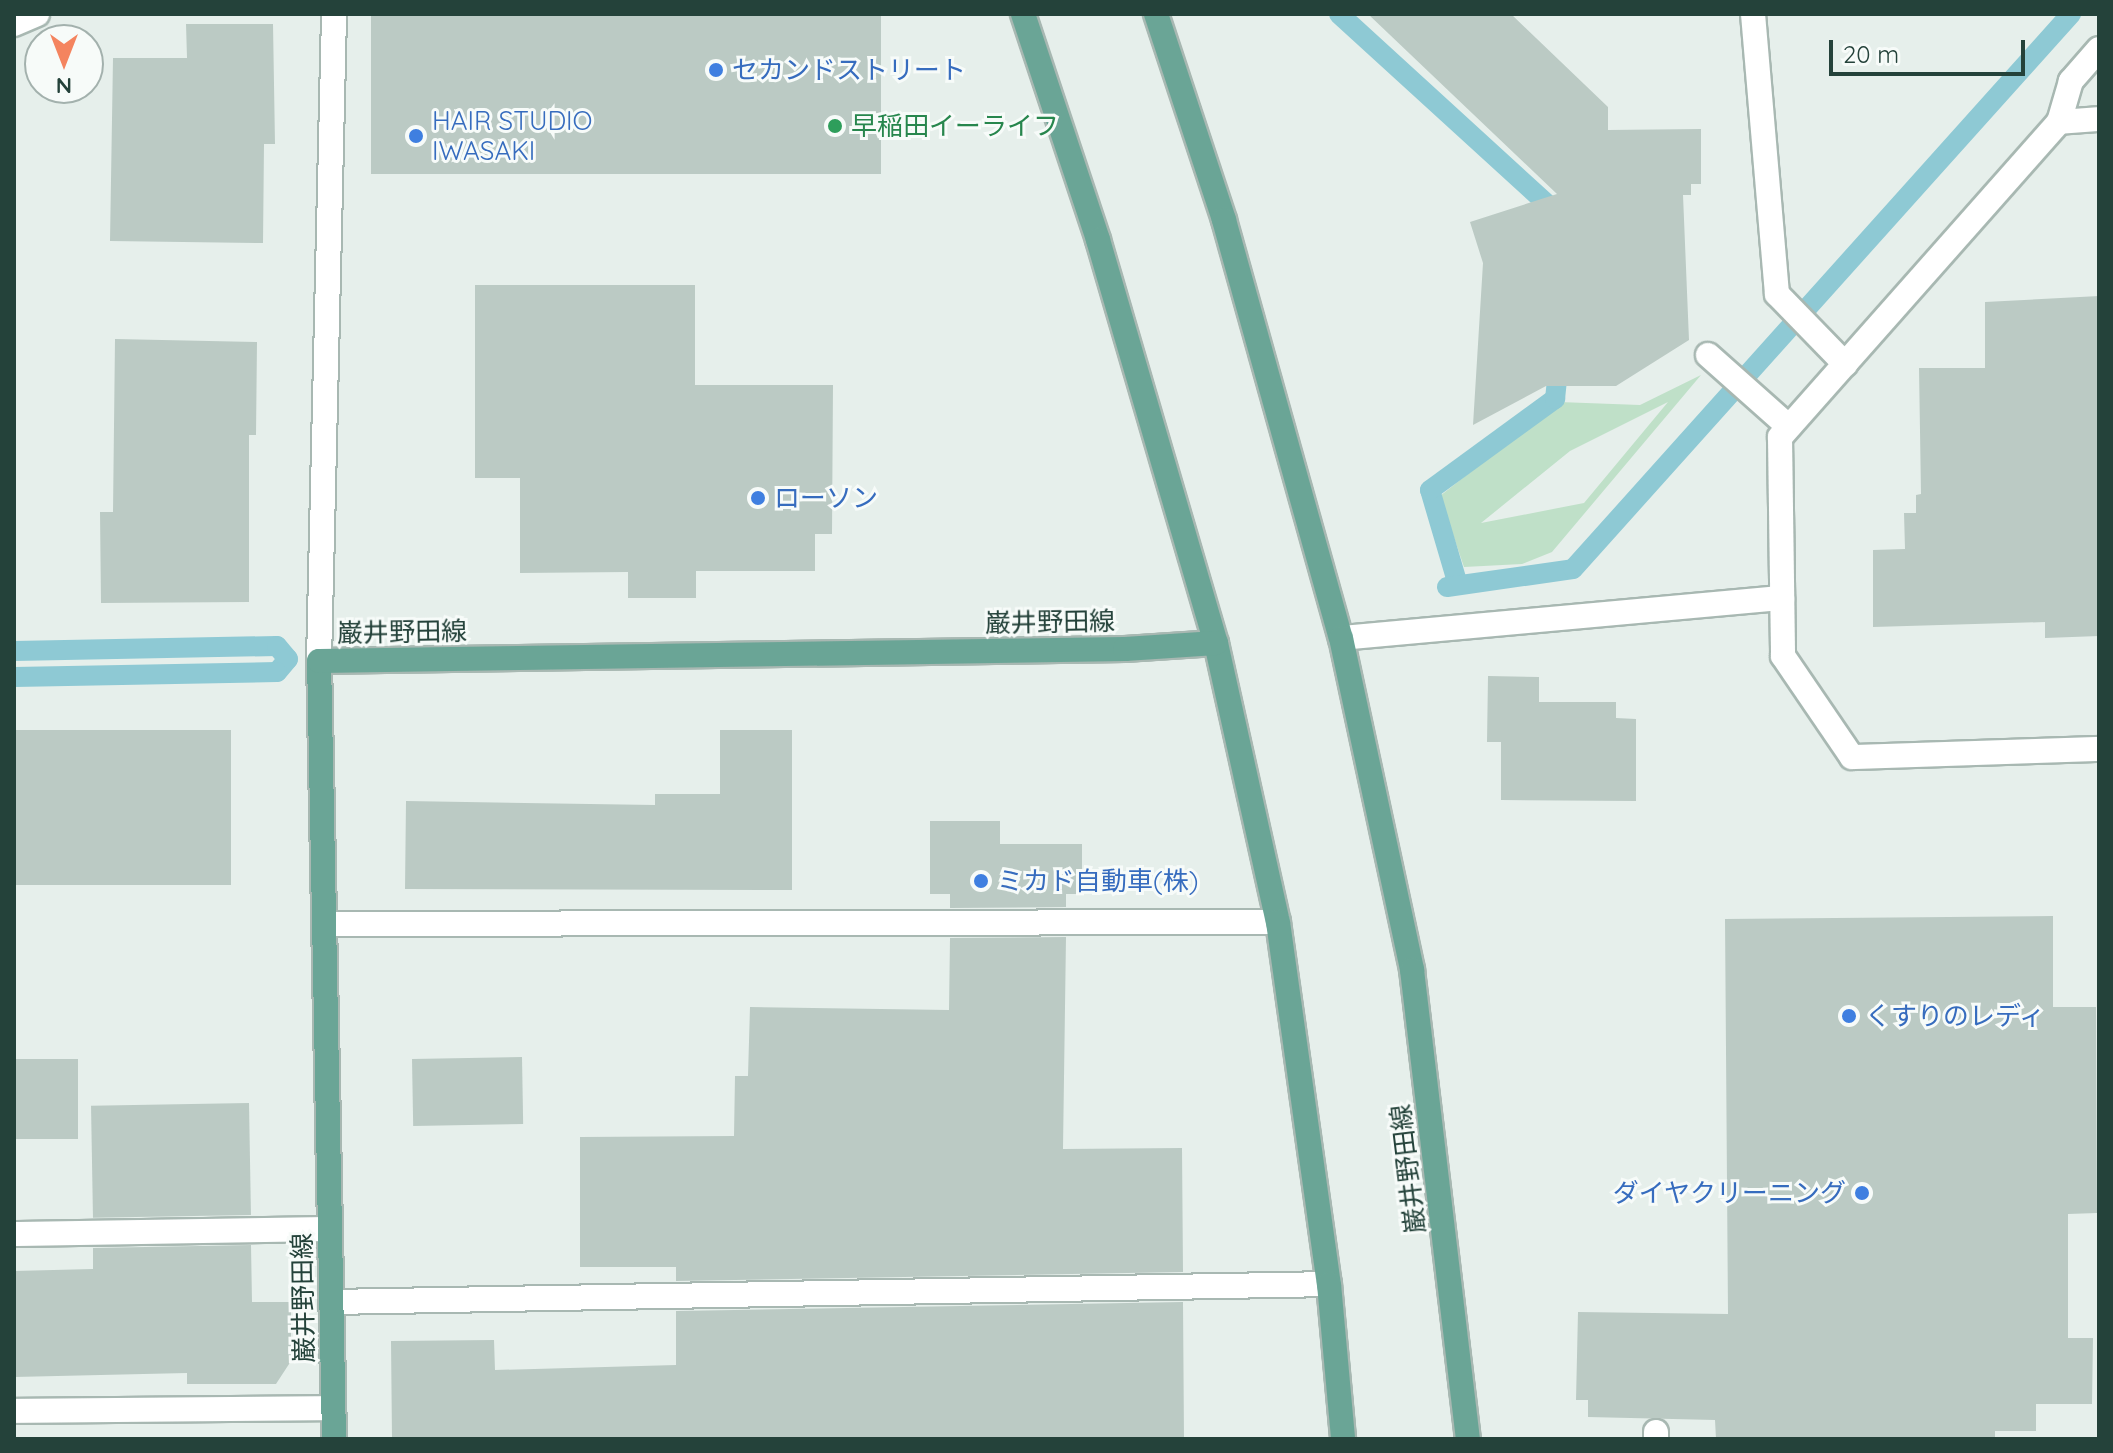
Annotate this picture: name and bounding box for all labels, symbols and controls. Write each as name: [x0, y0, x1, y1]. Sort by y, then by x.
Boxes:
north arrow: [24, 24, 104, 104]
scale bar: [1833, 24, 2029, 74]
text: 20 m: [1843, 39, 1899, 69]
place label: セカンドストリート: [732, 54, 966, 86]
marker: セカンドストリート: [707, 61, 725, 79]
text: N: [56, 72, 72, 100]
place label: HAIR STUDIO IWASAKI: [432, 105, 593, 166]
place label: 早稲田イーライフ: [851, 110, 1059, 142]
marker: 早稲田イーライフ: [826, 117, 844, 135]
marker: HAIR STUDIO IWASAKI: [407, 127, 425, 145]
place label: ローソン: [774, 482, 878, 514]
marker: ローソン: [749, 489, 767, 507]
street label: 巌井野田線: [985, 605, 1115, 639]
street label: 巌井野田線: [337, 615, 467, 649]
place label: ミカド自動車(株): [997, 865, 1198, 897]
marker: ミカド自動車(株): [972, 872, 990, 890]
place label: くすりのレディ: [1865, 1000, 2047, 1032]
marker: くすりのレディ: [1840, 1007, 1858, 1025]
street label: 巌井野田線: [1385, 1103, 1431, 1235]
place label: ダイヤクリーニング: [1612, 1177, 1846, 1209]
marker: ダイヤクリーニング: [1853, 1184, 1871, 1202]
street label: 巌井野田線: [286, 1233, 320, 1363]

